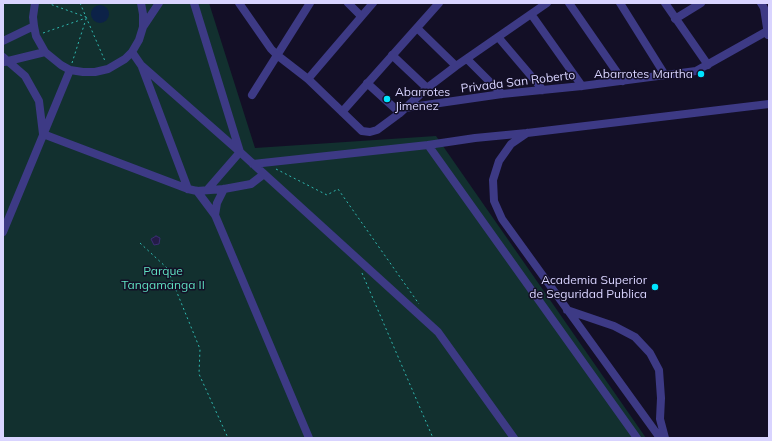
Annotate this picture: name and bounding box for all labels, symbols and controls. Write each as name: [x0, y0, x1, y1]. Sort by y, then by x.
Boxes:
place label: Abarrotes Martha: [594, 67, 693, 81]
street label: Privada San Roberto: [460, 68, 576, 96]
marker: Abarrotes Martha: [696, 69, 706, 79]
place label: Abarrotes Jimenez: [395, 85, 450, 113]
marker: Abarrotes Jimenez: [382, 94, 392, 104]
park label: Parque Tangamanga II: [121, 264, 205, 292]
place label: Academia Superior de Seguridad Publica: [529, 273, 647, 301]
marker: Academia Superior de Seguridad Publica: [650, 282, 660, 292]

